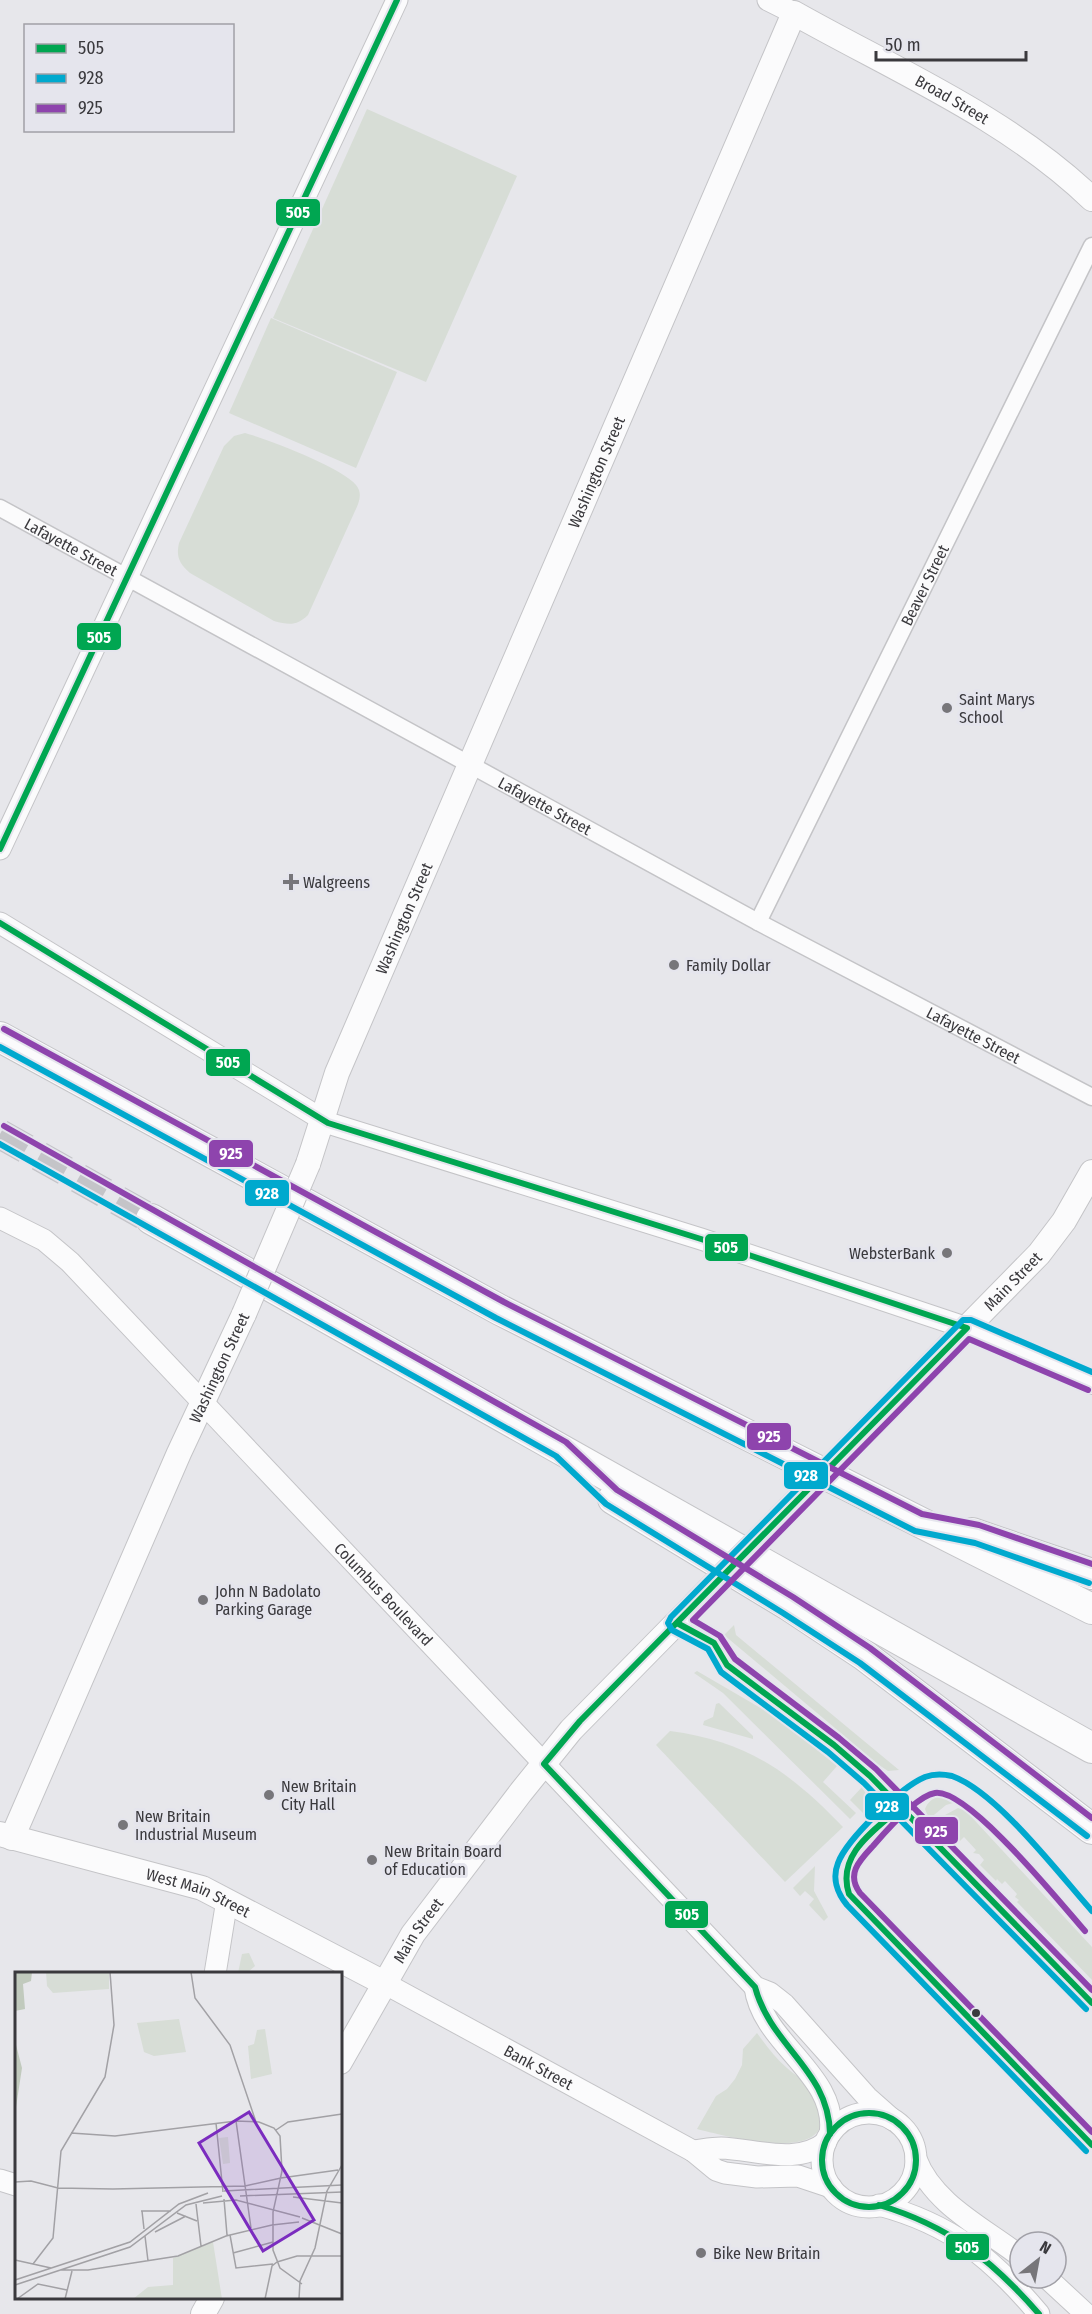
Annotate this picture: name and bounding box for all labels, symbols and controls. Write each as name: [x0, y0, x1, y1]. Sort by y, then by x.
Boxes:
legend: [24, 24, 234, 132]
scale bar: [876, 24, 1026, 62]
text: 50 m: [885, 34, 921, 56]
text: 505: [78, 37, 104, 59]
text: 928: [78, 67, 103, 89]
street label: Broad Street: [912, 71, 993, 129]
text: 925: [78, 97, 103, 119]
line badge: 505: [275, 198, 321, 227]
text: 505: [286, 203, 310, 222]
street label: Washington Street: [564, 413, 629, 531]
street label: Lafayette Street: [21, 514, 121, 581]
street label: Beaver Street: [897, 541, 953, 629]
line badge: 505: [76, 622, 122, 651]
text: 505: [87, 628, 111, 647]
place label: Saint Marys School: [959, 690, 1035, 727]
marker: Saint Marys School: [940, 701, 954, 715]
street label: Lafayette Street: [495, 773, 595, 840]
street label: Washington Street: [372, 859, 437, 977]
place label: Walgreens: [303, 873, 370, 892]
marker: Walgreens: [284, 875, 298, 889]
place label: Family Dollar: [686, 956, 771, 975]
marker: Family Dollar: [667, 958, 681, 972]
street label: Lafayette Street: [923, 1003, 1024, 1068]
line badge: 505: [205, 1048, 251, 1077]
text: 505: [216, 1053, 240, 1072]
line badge: 925: [208, 1139, 254, 1168]
text: 925: [219, 1144, 243, 1163]
line badge: 928: [244, 1179, 290, 1207]
text: 928: [255, 1184, 280, 1203]
line badge: 505: [704, 1233, 749, 1262]
text: 505: [714, 1238, 738, 1257]
place label: WebsterBank: [849, 1244, 936, 1263]
marker: WebsterBank: [940, 1246, 954, 1260]
street label: Main Street: [980, 1247, 1046, 1315]
street label: Washington Street: [185, 1309, 254, 1426]
line badge: 925: [746, 1422, 792, 1451]
text: 925: [757, 1427, 781, 1446]
line badge: 928: [783, 1461, 829, 1490]
text: 928: [794, 1466, 819, 1485]
street label: Columbus Boulevard: [330, 1539, 436, 1650]
place label: John N Badolato Parking Garage: [215, 1582, 321, 1619]
marker: John N Badolato Parking Garage: [196, 1593, 210, 1607]
place label: New Britain City Hall: [281, 1777, 357, 1814]
marker: New Britain City Hall: [262, 1788, 276, 1802]
line badge: 928: [864, 1792, 910, 1821]
text: 928: [875, 1797, 900, 1816]
place label: New Britain Industrial Museum: [135, 1807, 257, 1844]
line badge: 925: [914, 1816, 959, 1845]
marker: New Britain Industrial Museum: [116, 1818, 130, 1832]
text: 925: [924, 1822, 948, 1841]
place label: New Britain Board of Education: [384, 1842, 502, 1879]
marker: New Britain Board of Education: [365, 1853, 379, 1867]
street label: West Main Street: [144, 1865, 254, 1922]
street label: Main Street: [389, 1894, 447, 1967]
line badge: 505: [664, 1900, 709, 1929]
text: 505: [675, 1905, 699, 1924]
inset map: [15, 1972, 342, 2299]
unlabelled marker: [970, 2007, 982, 2019]
street label: Bank Street: [501, 2041, 577, 2094]
north arrow: [1008, 2230, 1068, 2290]
line badge: 505: [945, 2233, 990, 2261]
text: N: [1036, 2237, 1054, 2258]
text: 505: [955, 2238, 979, 2257]
place label: Bike New Britain: [713, 2244, 820, 2263]
marker: Bike New Britain: [694, 2246, 708, 2260]

